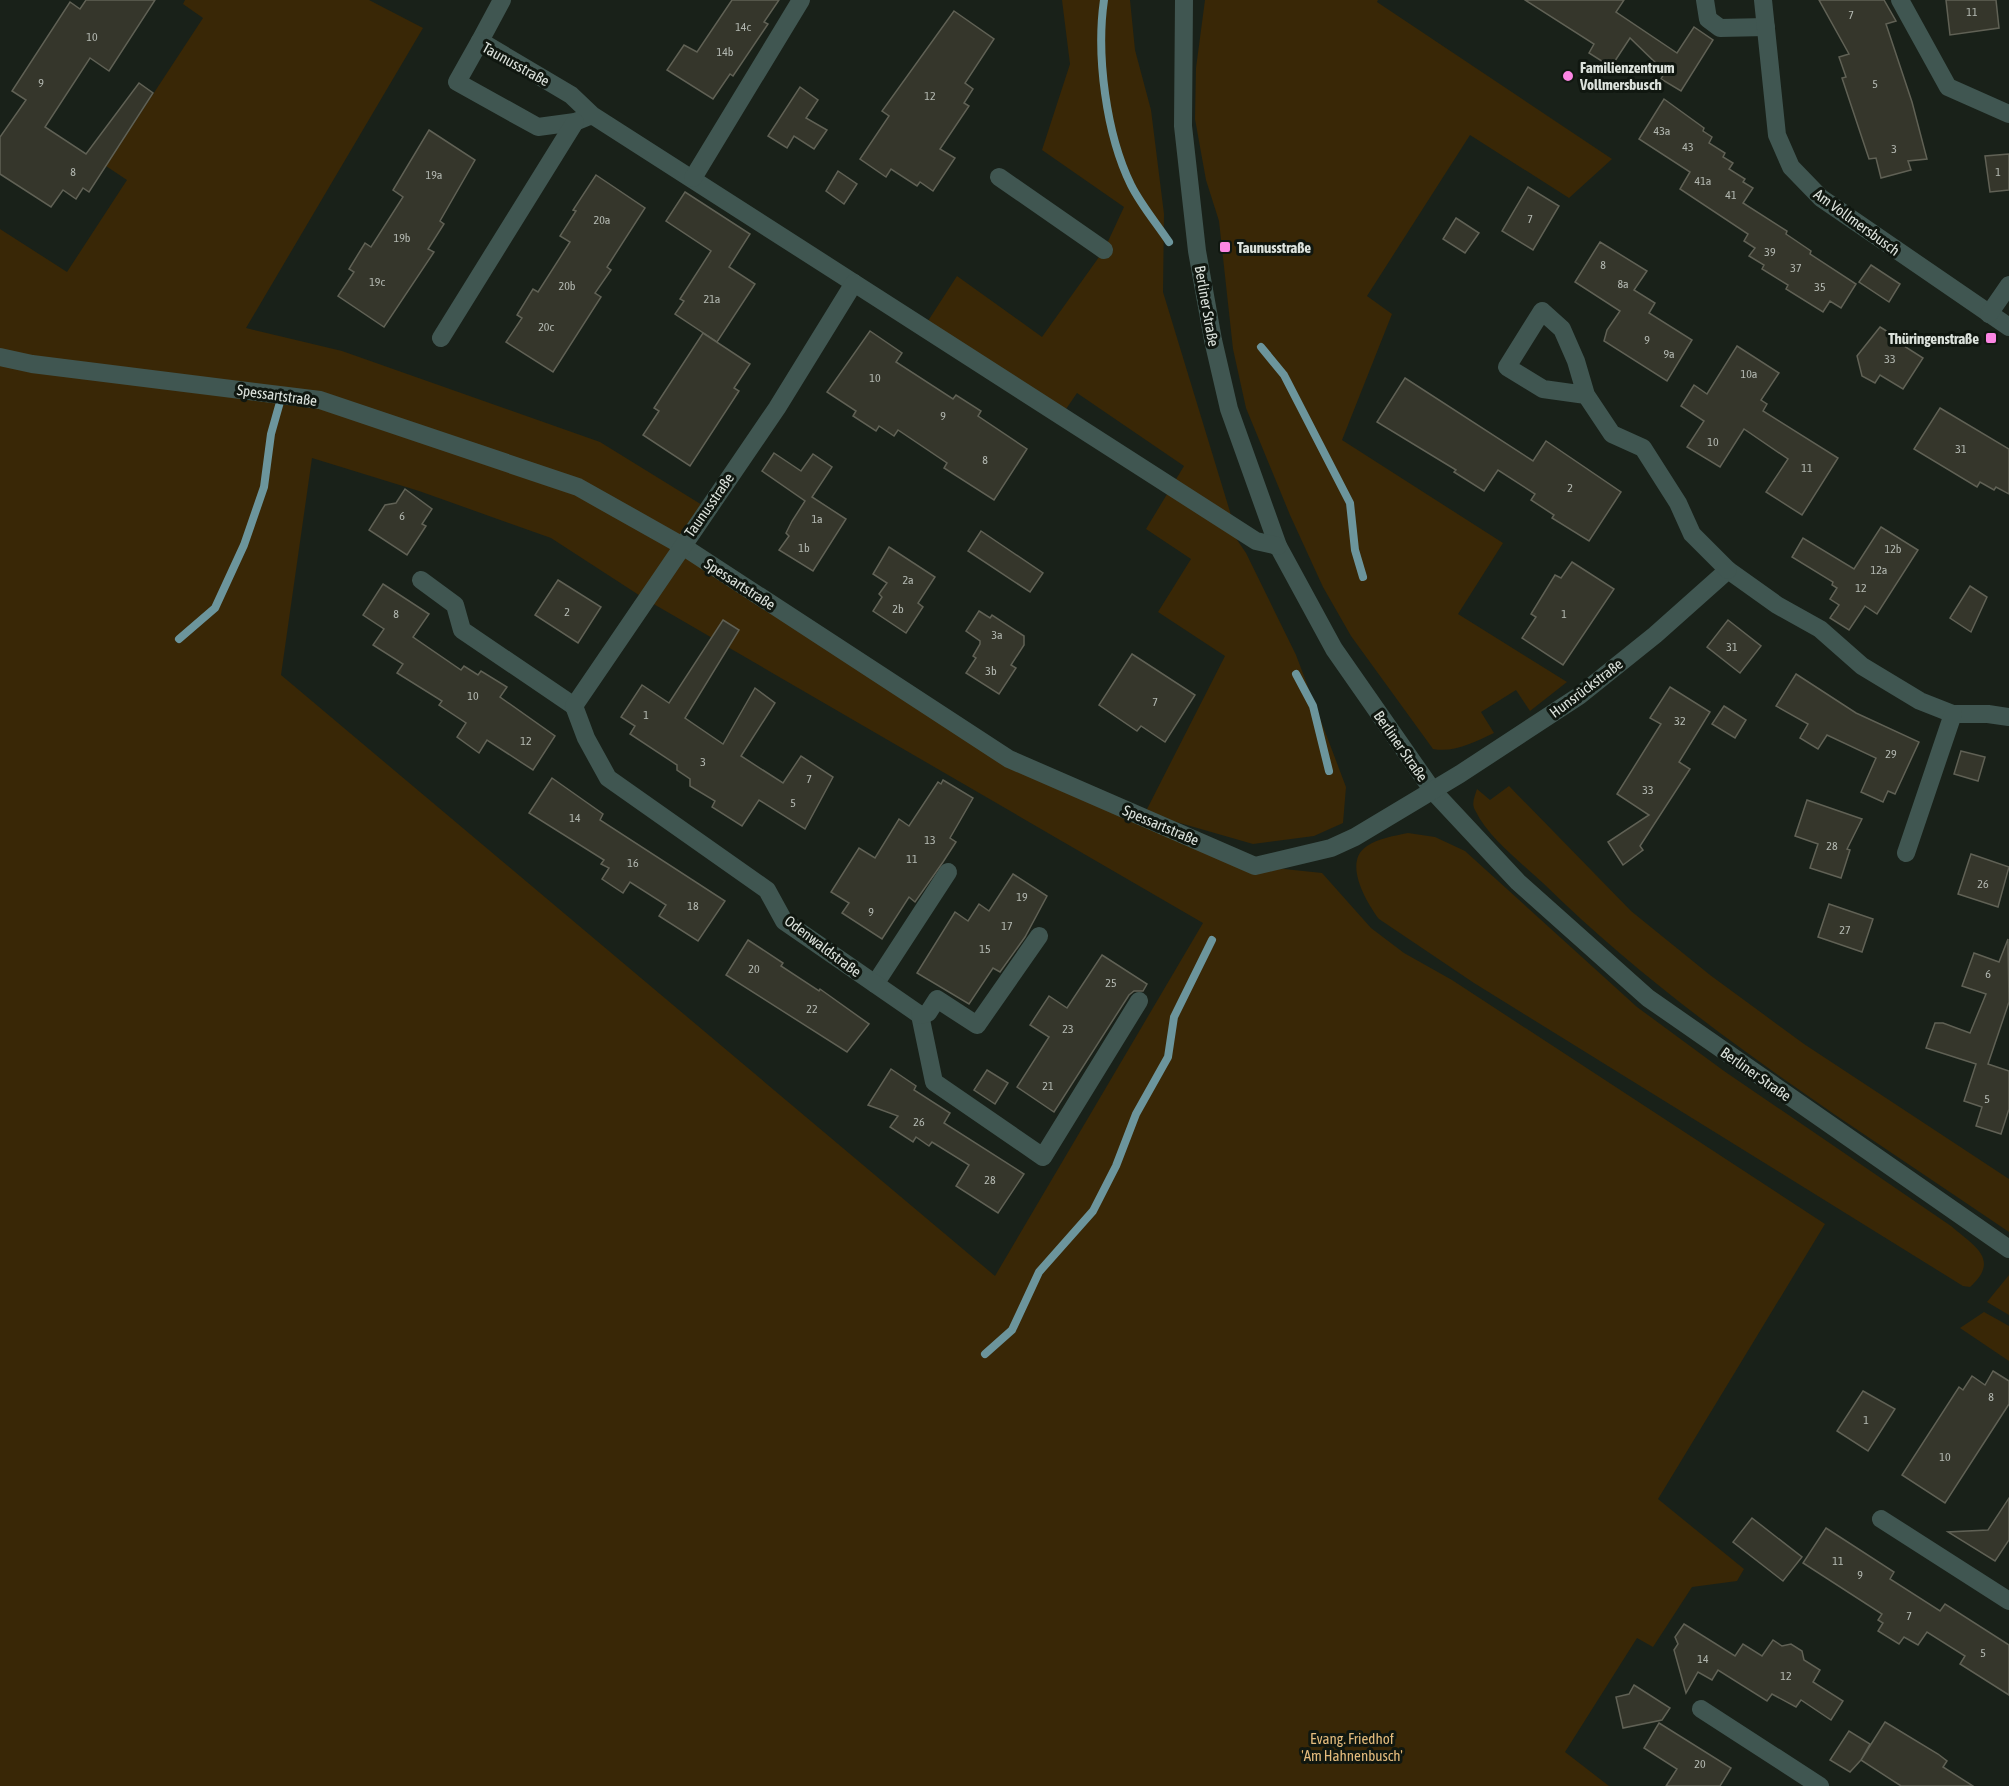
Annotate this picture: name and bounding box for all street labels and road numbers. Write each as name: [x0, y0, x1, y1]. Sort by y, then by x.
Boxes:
street label: Taunusstraße: [479, 39, 553, 89]
street label: Am Vollmersbusch: [1811, 185, 1903, 259]
street label: Berliner Straße: [1192, 264, 1223, 348]
street label: Spessartstraße: [236, 381, 318, 409]
street label: Taunusstraße: [681, 470, 737, 540]
street label: Spessartstraße: [701, 555, 779, 613]
street label: Hunsrückstraße: [1546, 655, 1626, 721]
street label: Berliner Straße: [1371, 708, 1432, 785]
street label: Spessartstraße: [1120, 801, 1202, 849]
street label: Odenwaldstraße: [781, 912, 865, 980]
street label: Berliner Straße: [1718, 1044, 1795, 1105]

